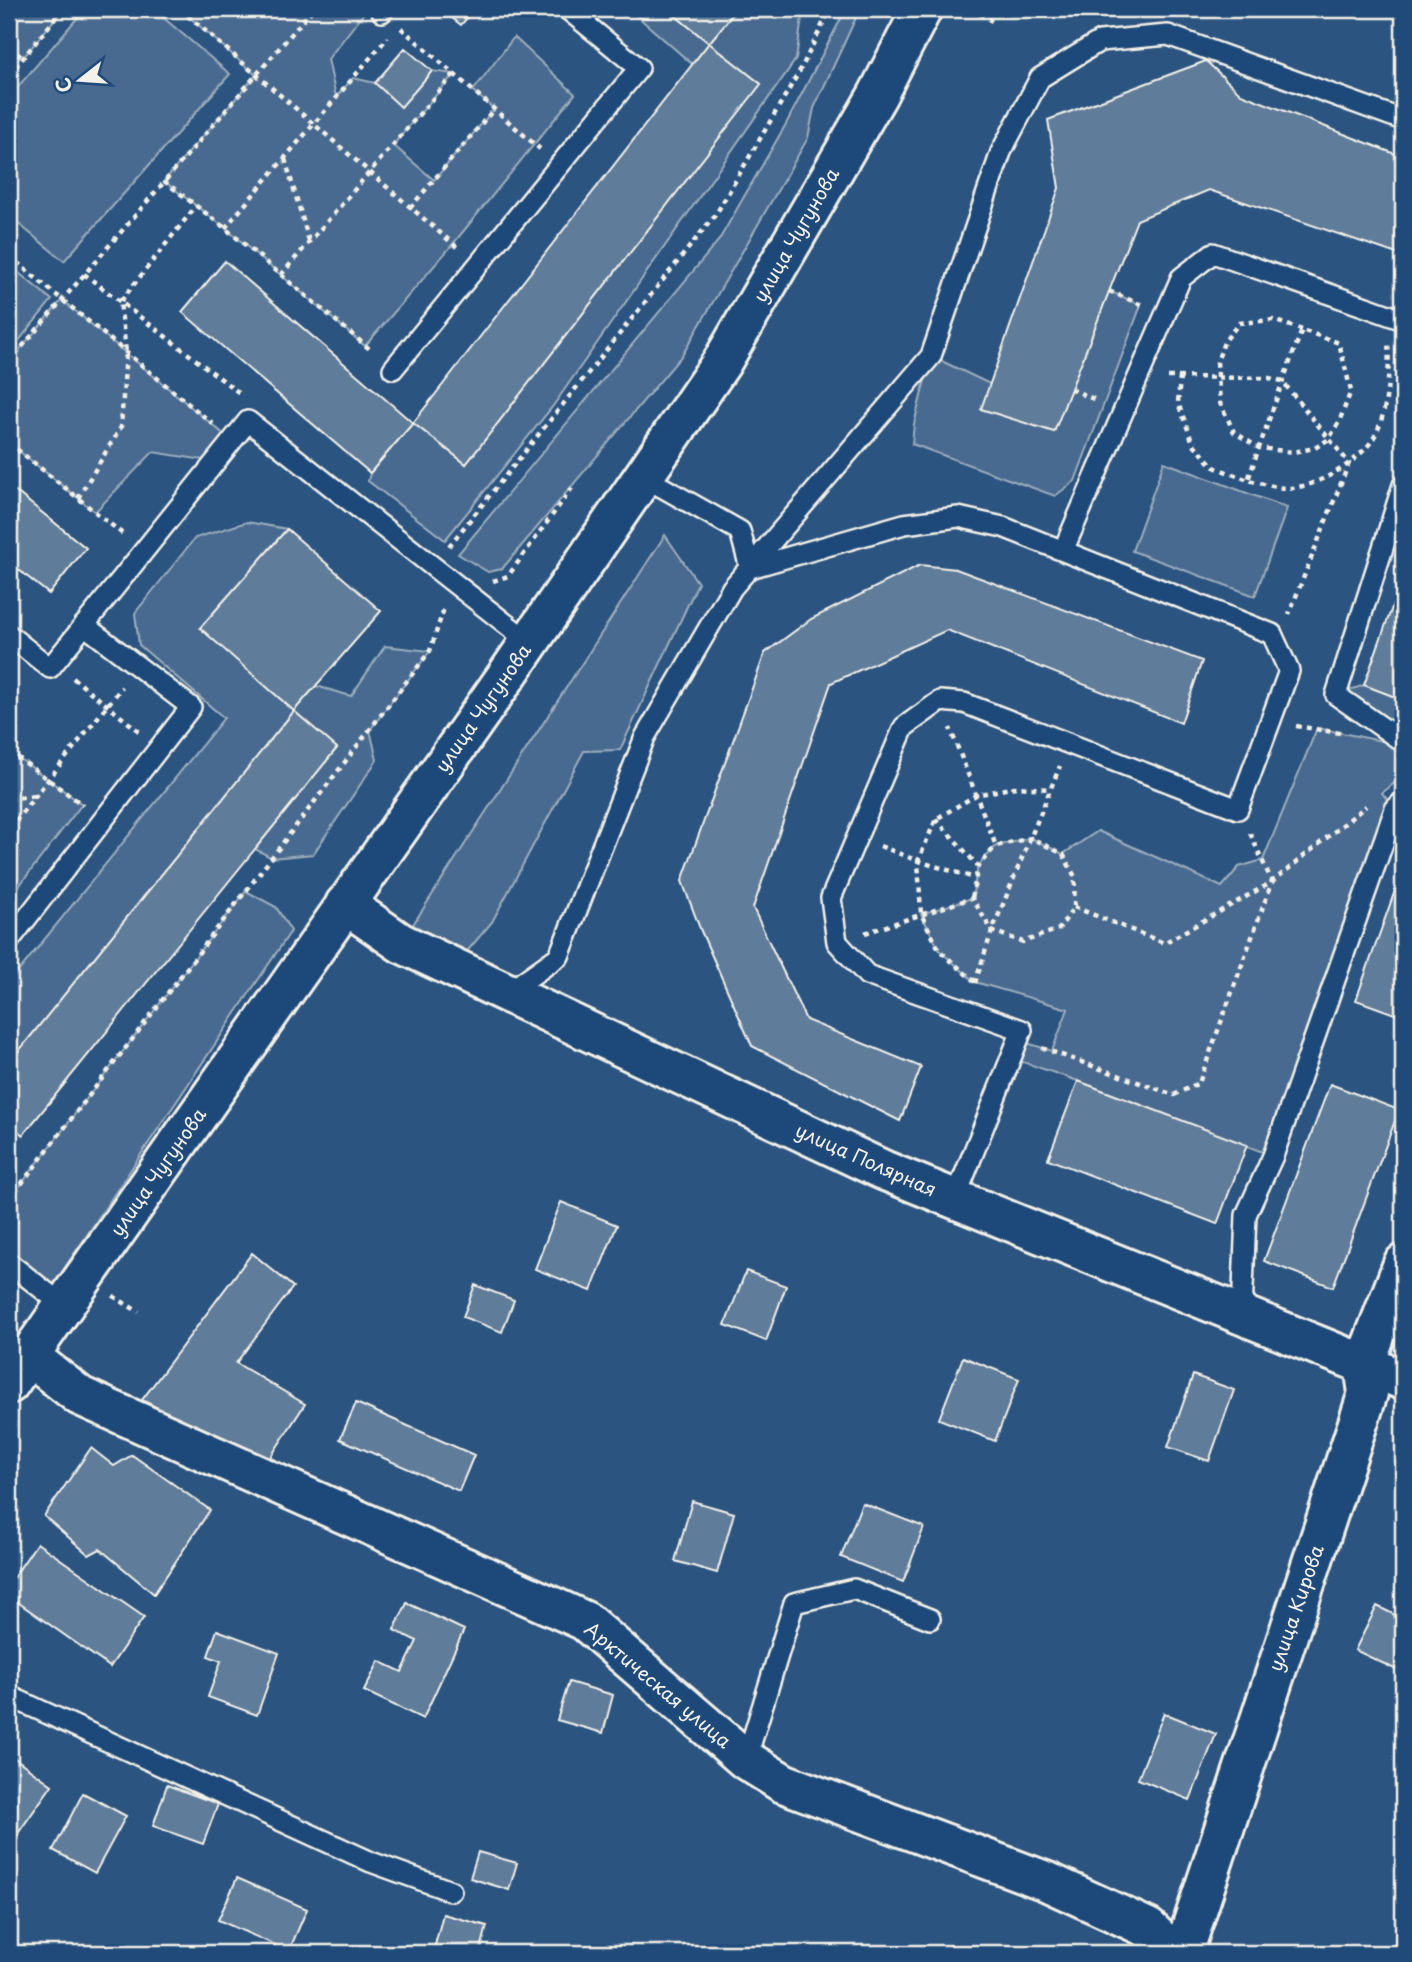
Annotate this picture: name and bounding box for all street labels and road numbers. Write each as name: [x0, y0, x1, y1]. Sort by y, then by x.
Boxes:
street label: улица Чугунова: [745, 162, 845, 307]
street label: улица Чугунова: [427, 637, 537, 777]
street label: улица Чугунова: [102, 1101, 212, 1241]
street label: улица Полярная: [791, 1115, 941, 1203]
street label: улица Кирова: [1260, 1540, 1330, 1675]
street label: Арктическая улица: [579, 1614, 738, 1754]

